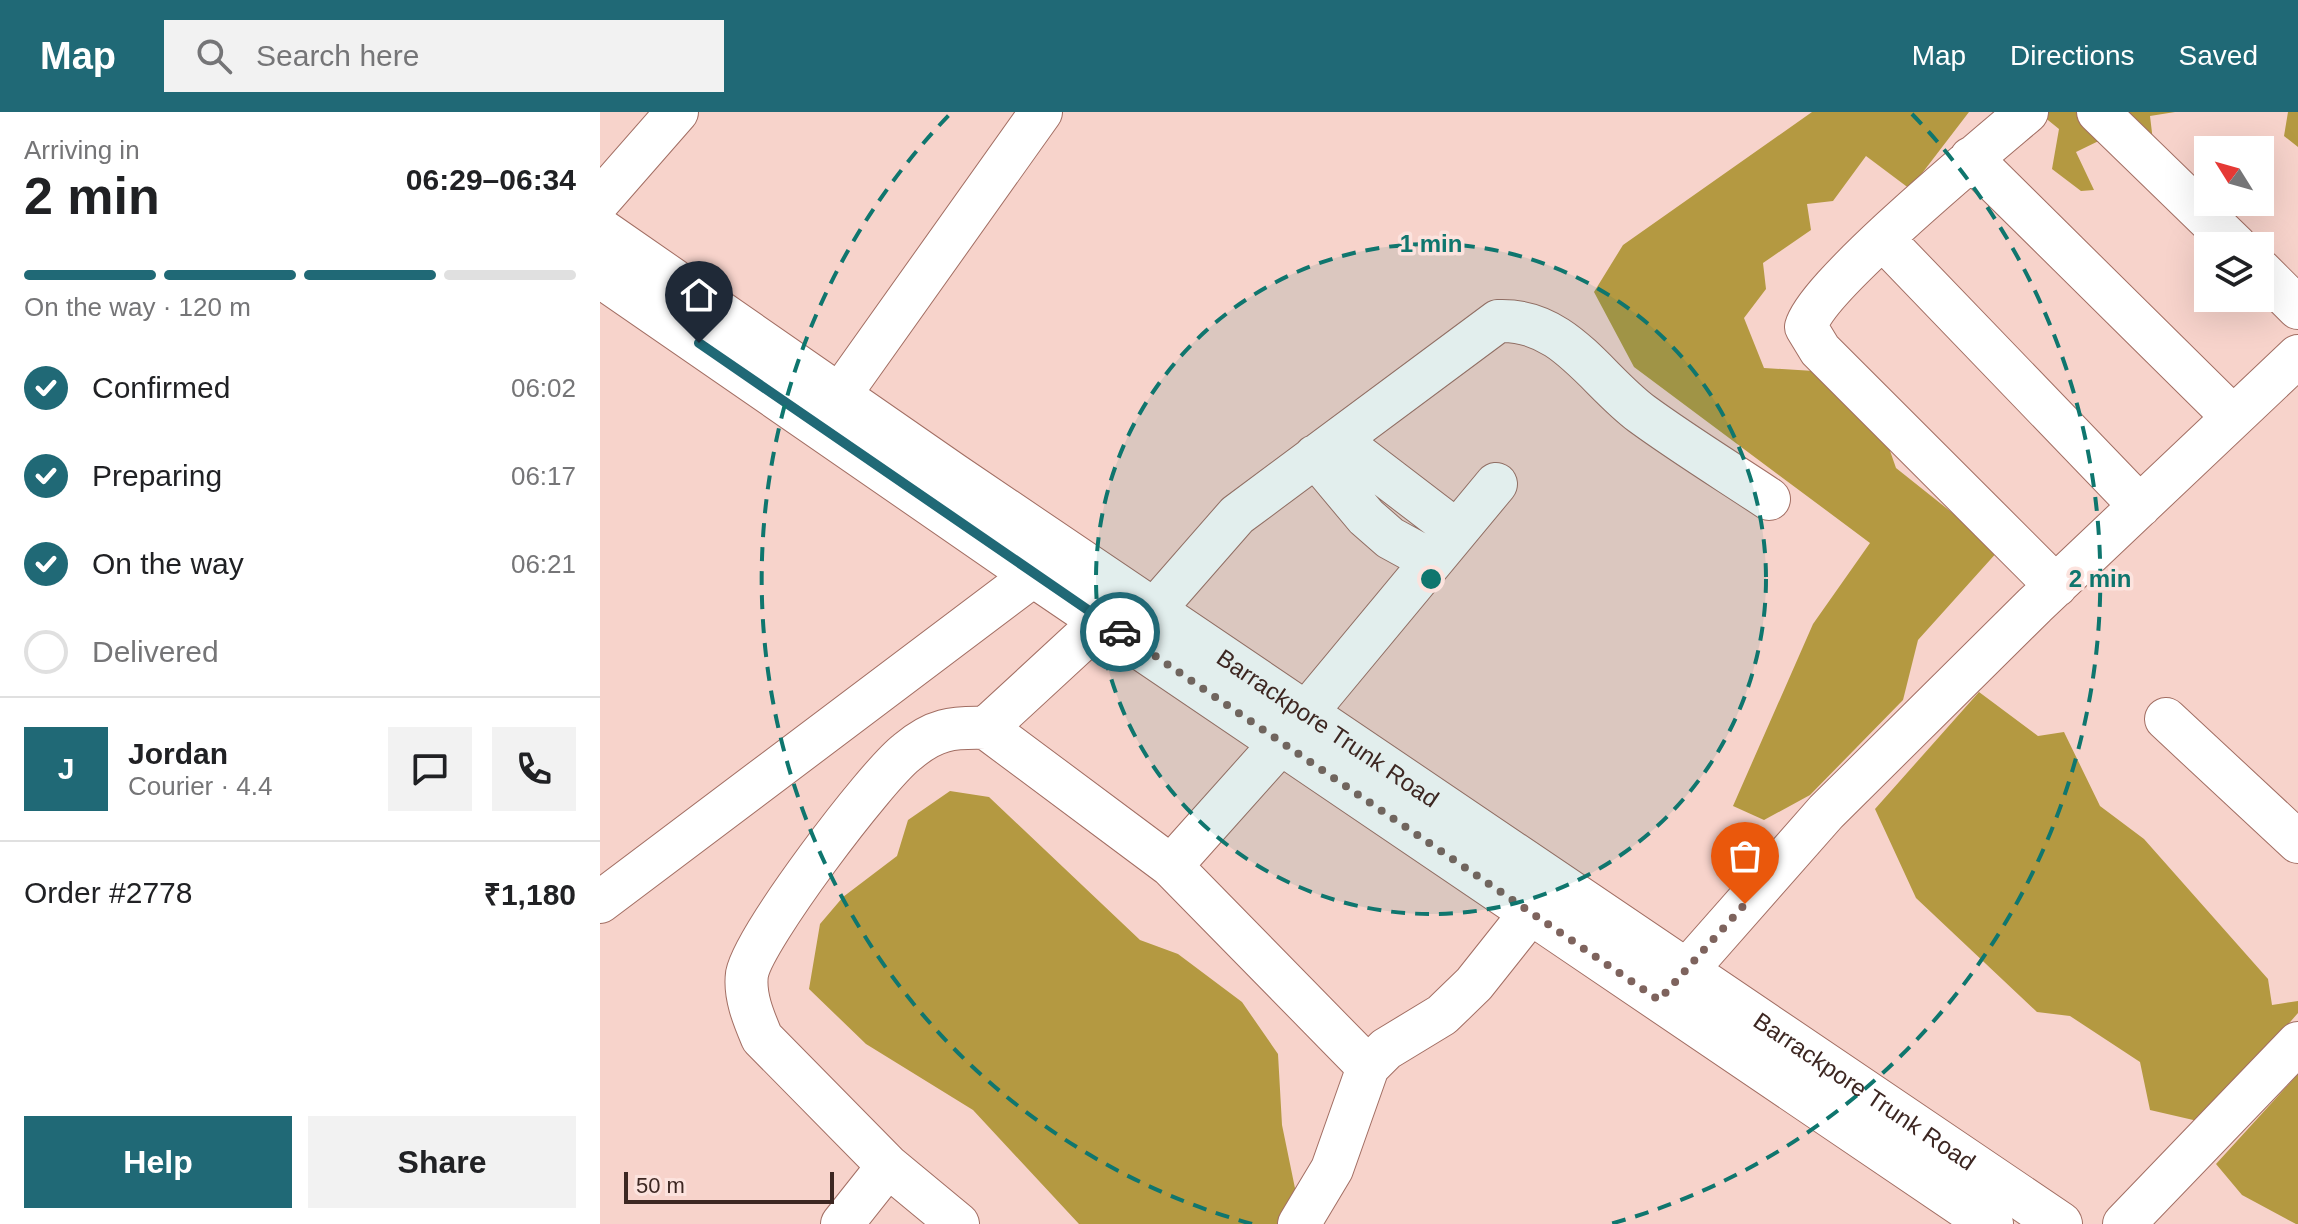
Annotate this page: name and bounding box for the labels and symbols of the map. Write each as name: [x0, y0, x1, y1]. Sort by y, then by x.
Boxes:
north arrow: [2194, 136, 2274, 216]
text: 1 min: [1400, 230, 1462, 257]
pin: [665, 261, 733, 343]
centre of rings: [1417, 565, 1445, 593]
text: 2 min: [2069, 565, 2131, 592]
courier: [1080, 592, 1160, 672]
street label: Barrackpore Trunk Road: [1212, 644, 1444, 813]
pin: [1711, 822, 1779, 904]
street label: Barrackpore Trunk Road: [1749, 1007, 1981, 1176]
scale bar: [624, 1168, 834, 1204]

